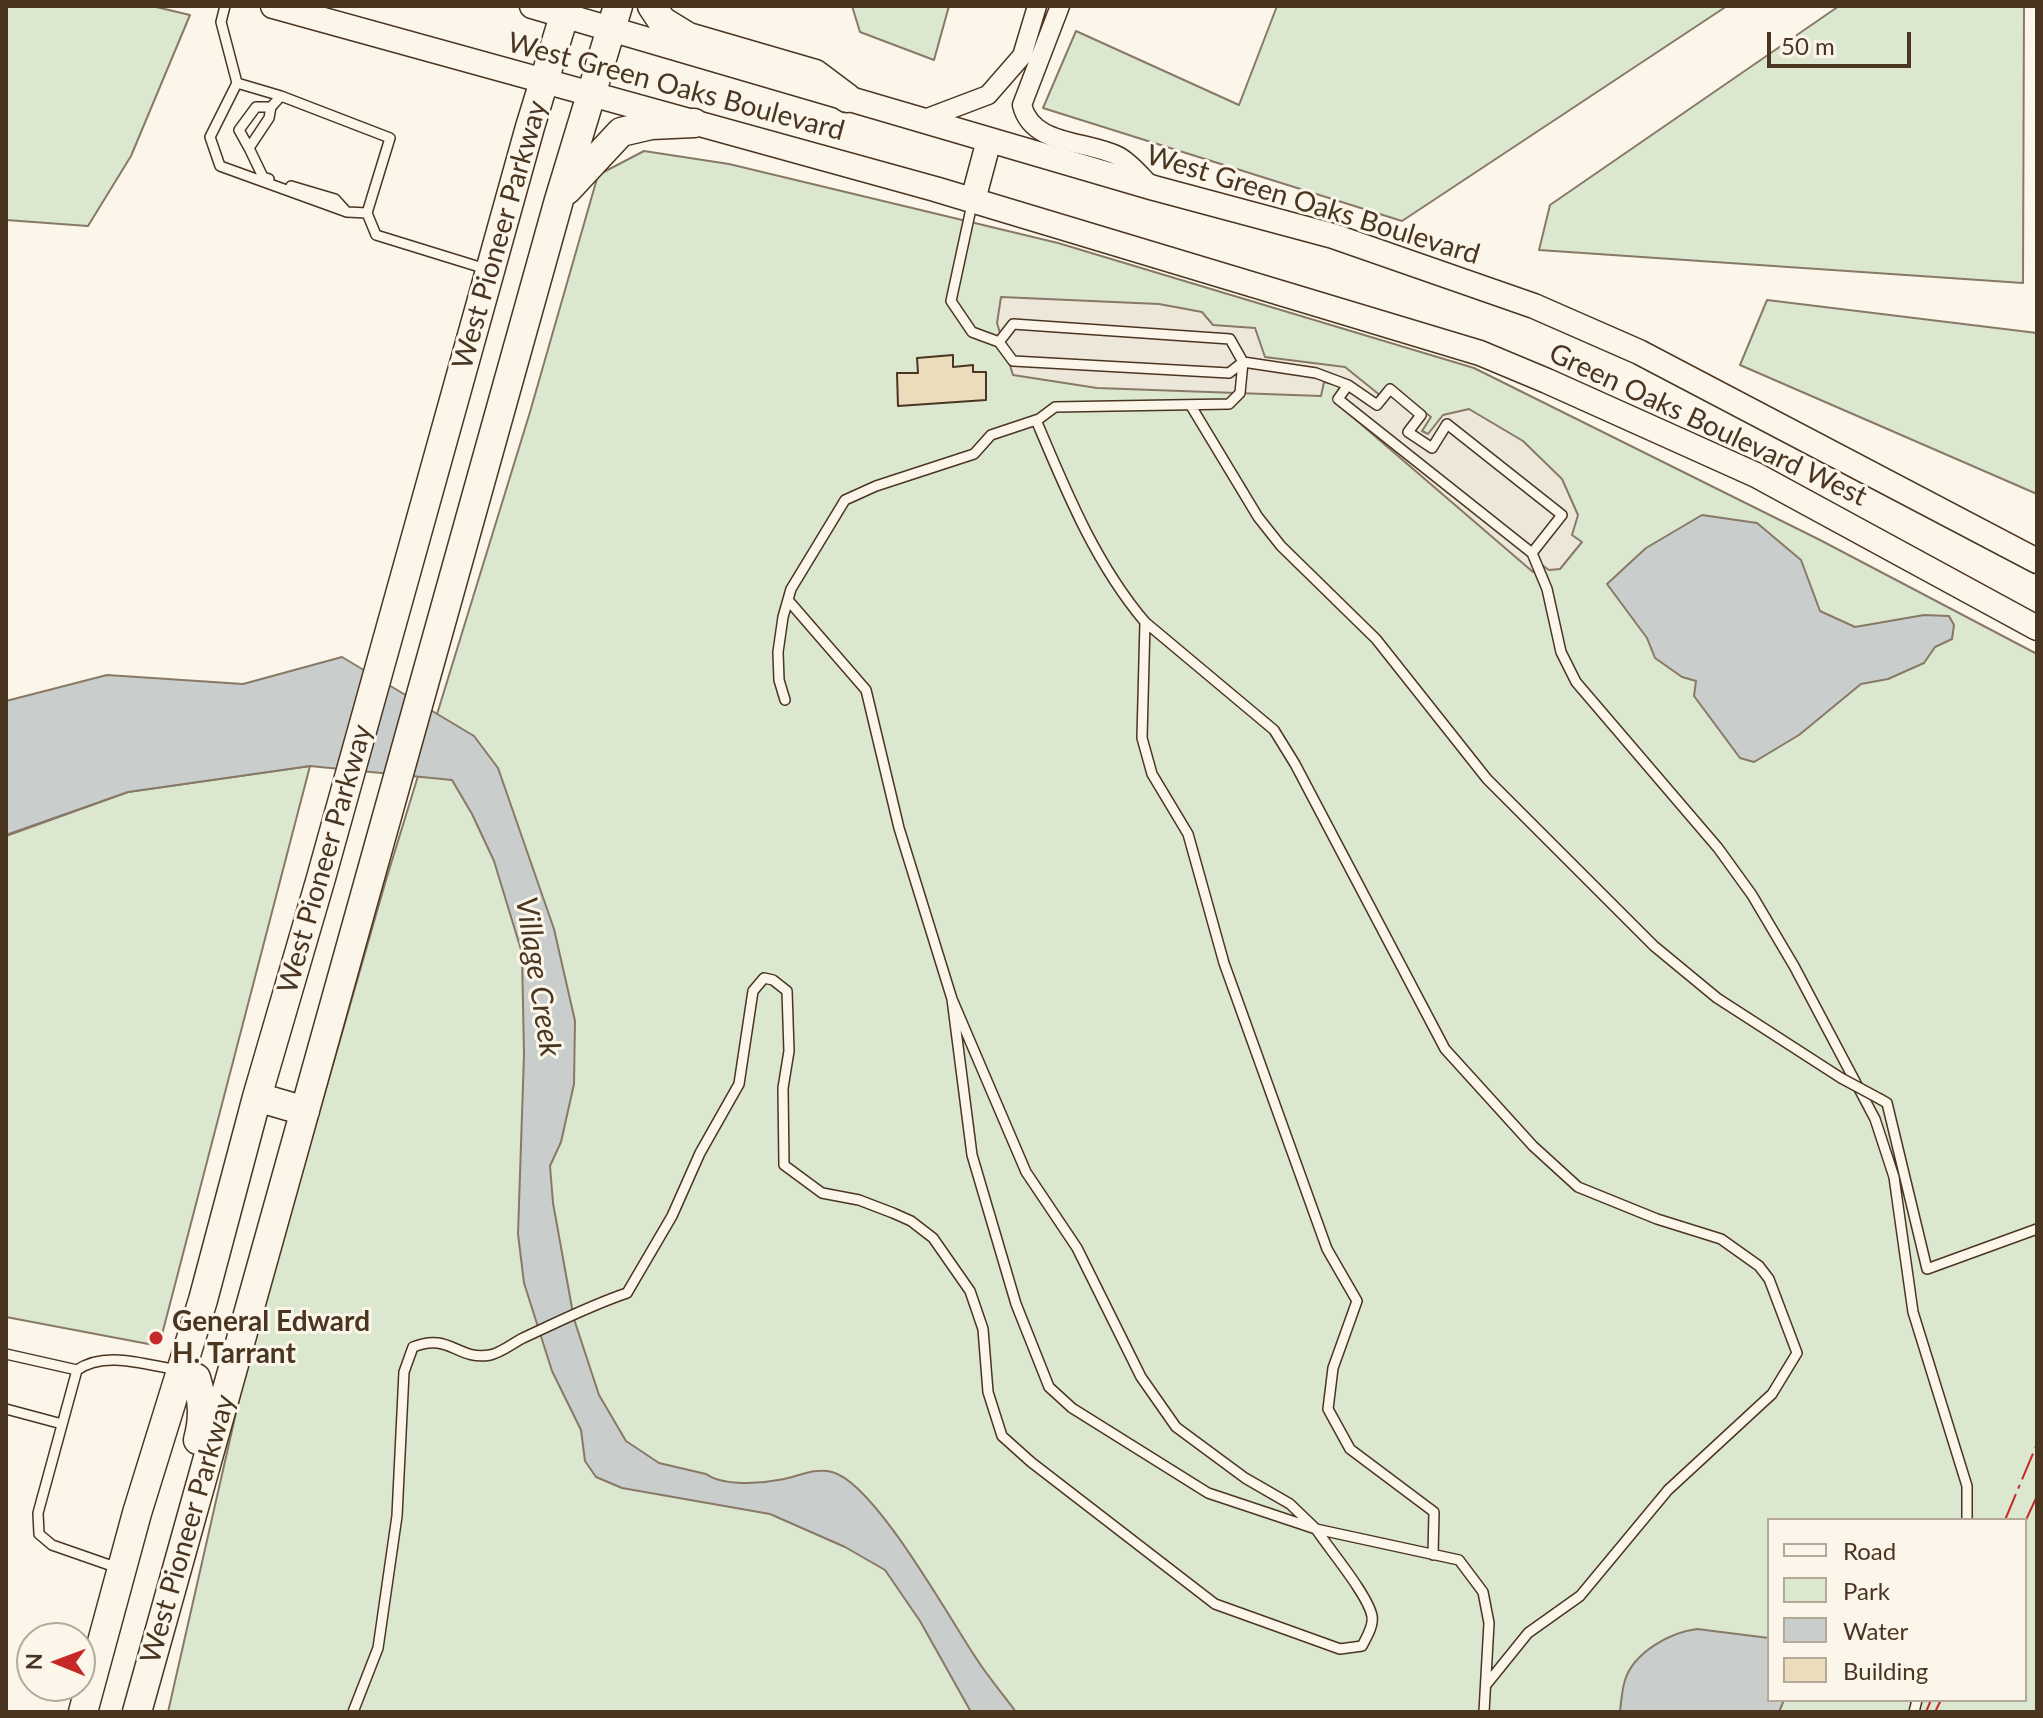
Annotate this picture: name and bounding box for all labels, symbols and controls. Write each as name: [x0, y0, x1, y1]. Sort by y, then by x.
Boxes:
scale bar: [1771, 16, 1915, 66]
street label: West Green Oaks Boulevard: [504, 26, 848, 148]
text: 50 m: [1781, 31, 1835, 60]
street label: West Pioneer Parkway: [446, 97, 554, 373]
street label: West Green Oaks Boulevard: [1142, 138, 1484, 272]
street label: Green Oaks Boulevard West: [1544, 336, 1872, 514]
street label: West Pioneer Parkway: [271, 721, 379, 997]
water label: Village Creek: [508, 895, 568, 1059]
place label: General Edward H. Tarrant: [172, 1305, 370, 1371]
marker: General Edward H. Tarrant: [147, 1329, 165, 1347]
street label: West Pioneer Parkway: [134, 1391, 242, 1667]
legend: [1767, 1518, 2027, 1702]
text: Road: [1843, 1536, 1896, 1565]
text: Park: [1843, 1576, 1890, 1605]
text: Water: [1843, 1616, 1908, 1645]
north arrow: [16, 1622, 96, 1702]
text: N: [20, 1653, 47, 1670]
text: Building: [1843, 1656, 1928, 1685]

